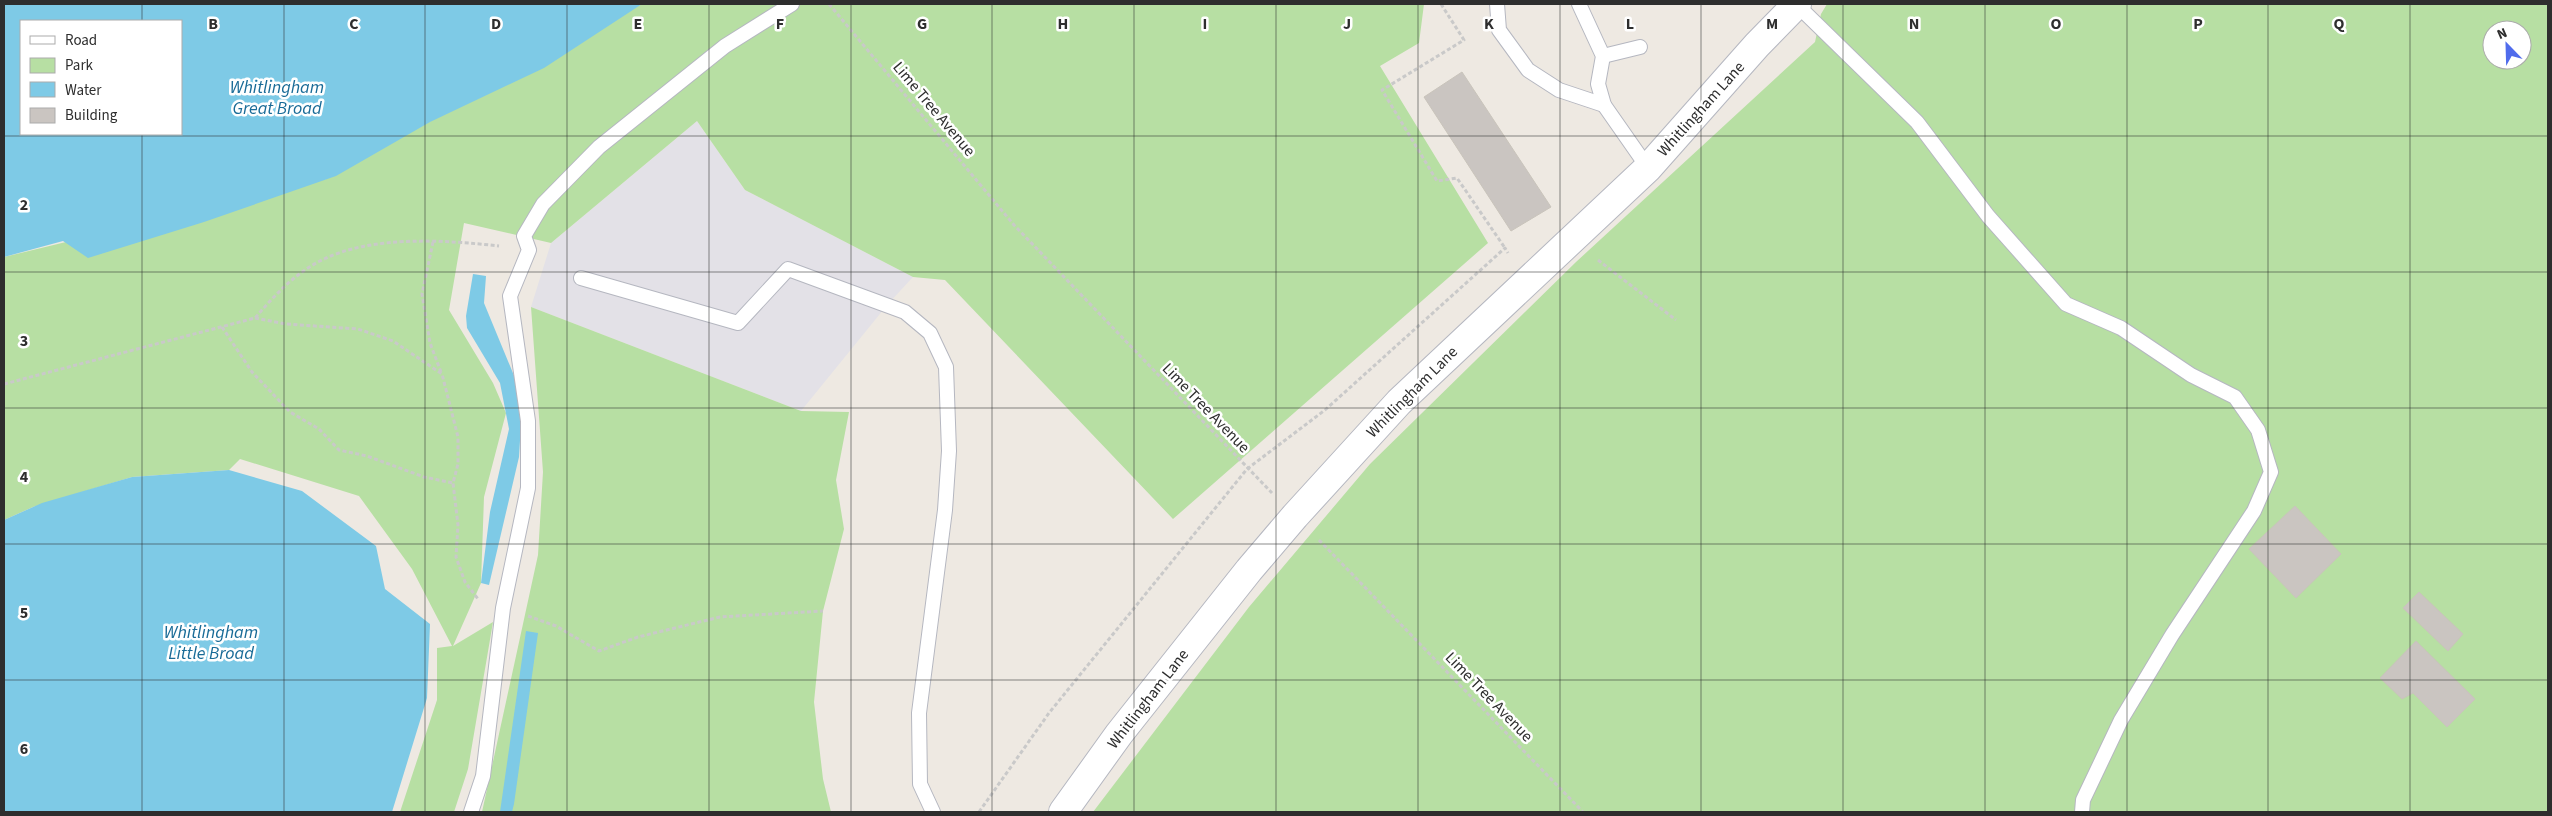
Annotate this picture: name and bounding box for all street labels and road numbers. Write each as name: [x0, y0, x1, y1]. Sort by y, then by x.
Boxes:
street label: Lime Tree Avenue: [888, 57, 980, 161]
street label: Whitlingham Lane: [1652, 57, 1750, 161]
street label: Whitlingham Lane: [1361, 341, 1463, 443]
street label: Lime Tree Avenue: [1157, 358, 1255, 458]
street label: Whitlingham Lane: [1102, 644, 1194, 754]
street label: Lime Tree Avenue: [1440, 647, 1538, 747]

